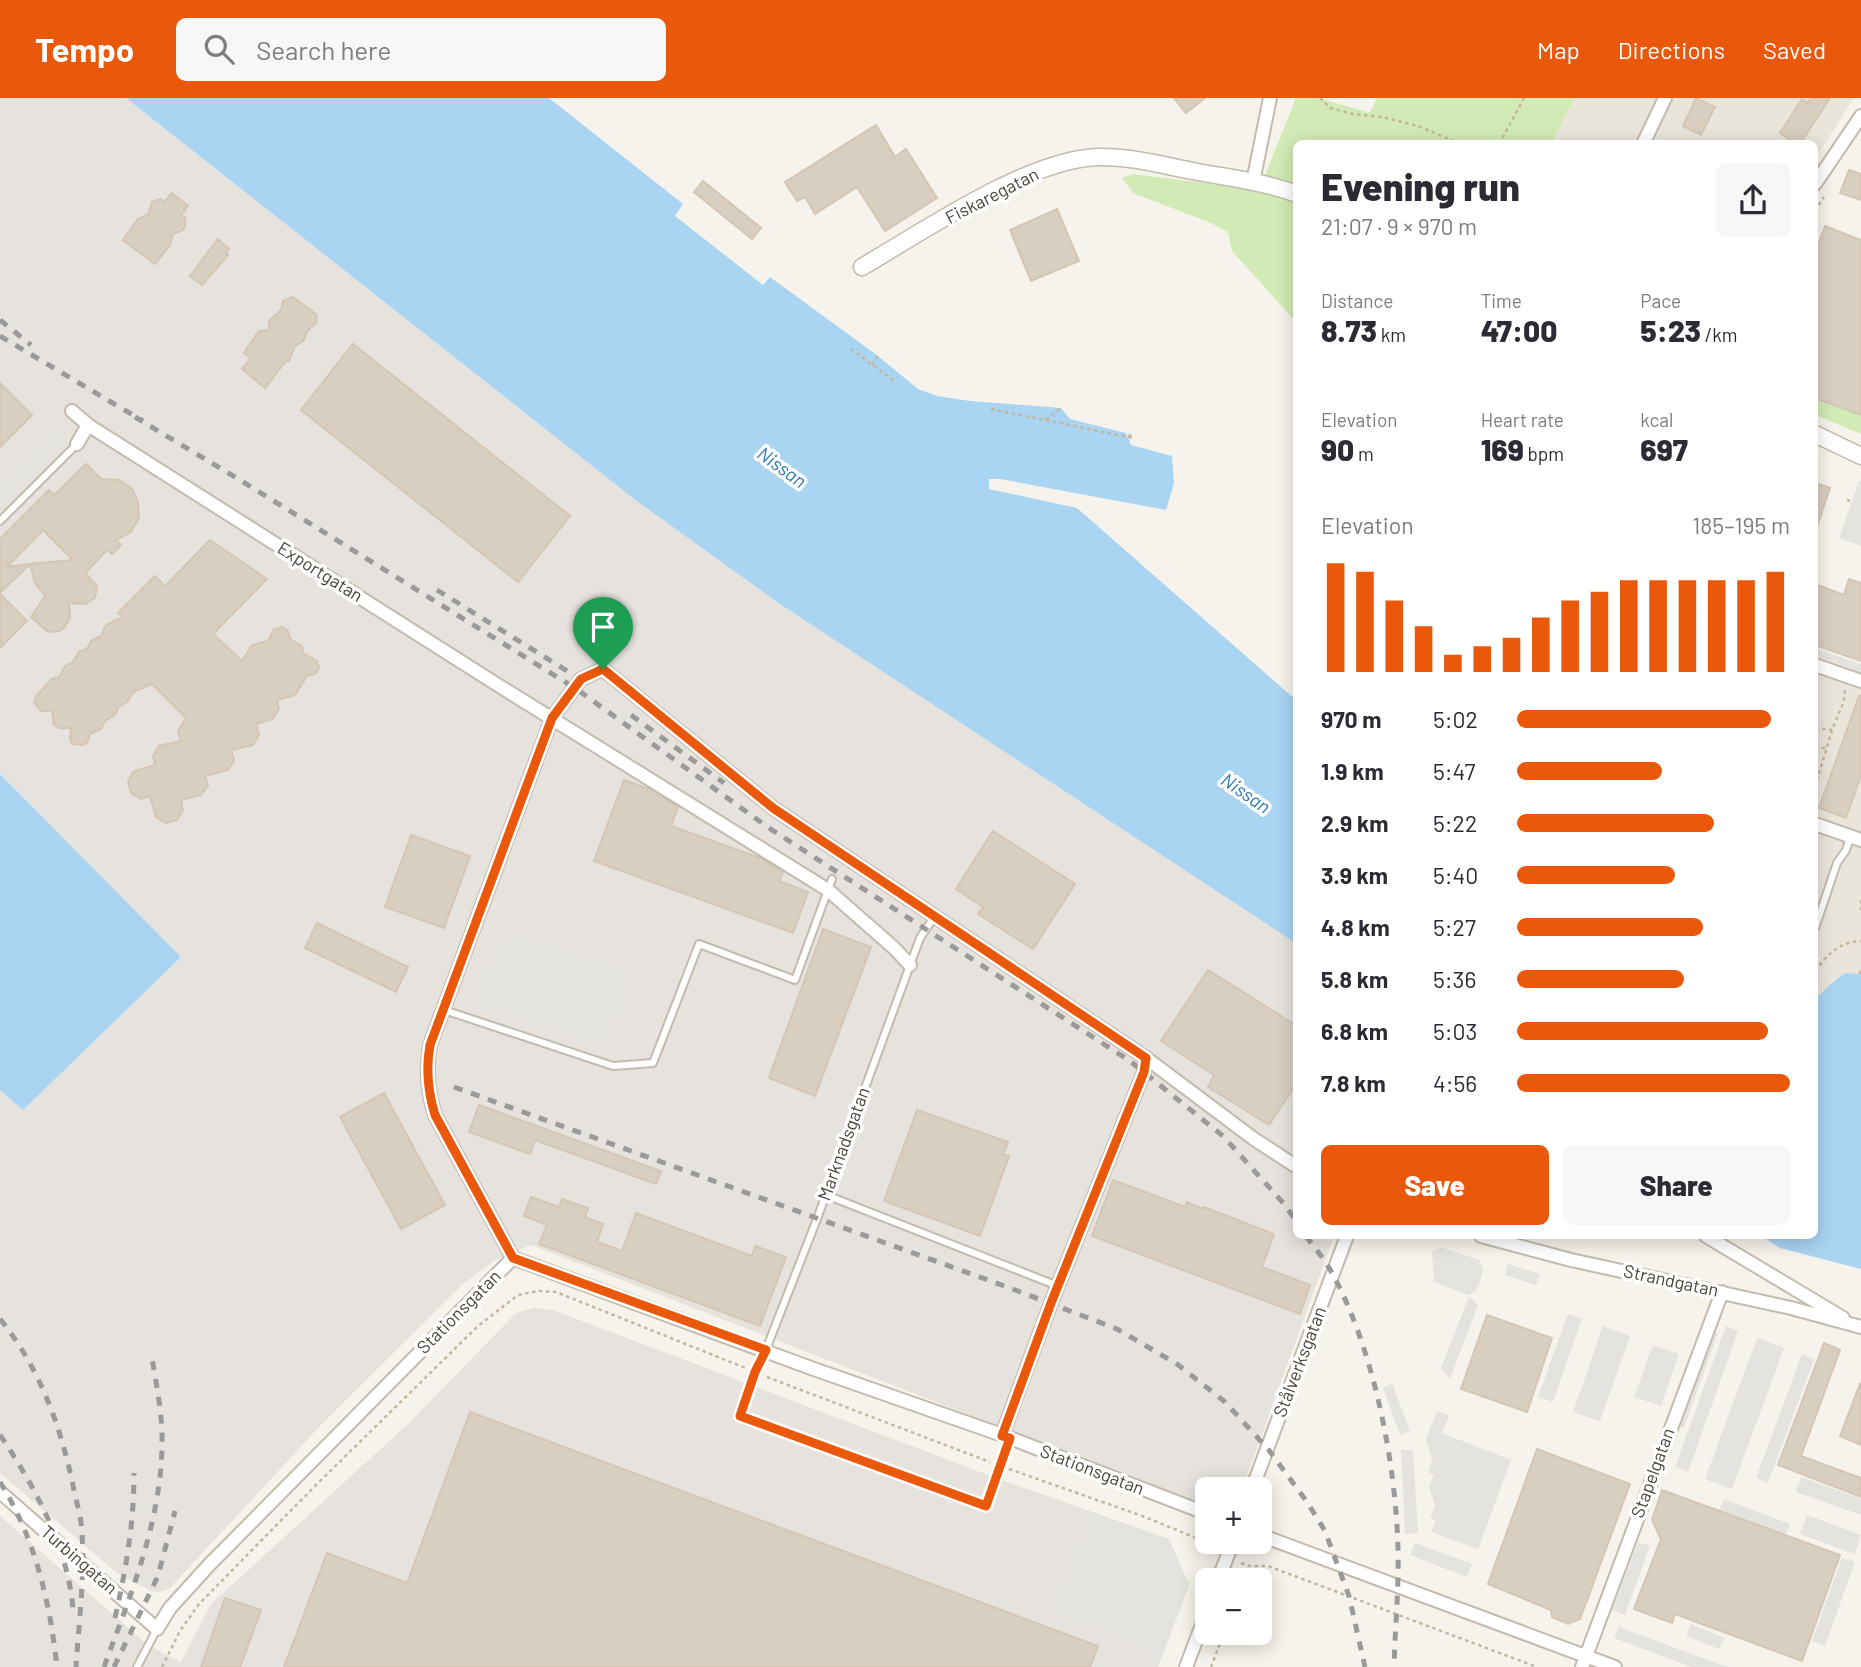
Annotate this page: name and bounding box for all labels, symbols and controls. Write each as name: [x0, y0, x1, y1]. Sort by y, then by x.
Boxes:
search box: [176, 18, 666, 81]
text: Tempo: [35, 29, 134, 69]
icon: search: [200, 30, 238, 68]
text: Search here: [256, 34, 391, 65]
text: Map: [1537, 35, 1580, 64]
text: Directions: [1618, 35, 1725, 64]
text: Saved: [1763, 35, 1826, 64]
street label: Fiskaregatan: [941, 162, 1042, 228]
text: Evening run: [1321, 163, 1520, 209]
button: share: [1716, 163, 1790, 237]
text: 21:07 · 9 × 970 m: [1321, 212, 1477, 240]
text: Distance: [1321, 289, 1393, 312]
text: Time: [1481, 289, 1522, 312]
text: Pace: [1640, 289, 1681, 312]
text: 8.73: [1321, 312, 1377, 348]
text: 47:00: [1481, 312, 1557, 348]
text: 5:23: [1640, 312, 1701, 348]
text: km: [1377, 323, 1406, 346]
text: /km: [1701, 323, 1738, 346]
text: Elevation: [1321, 408, 1398, 431]
text: Heart rate: [1481, 408, 1564, 431]
text: kcal: [1640, 408, 1673, 431]
text: 90: [1321, 431, 1354, 467]
text: 169: [1481, 431, 1524, 467]
text: 697: [1640, 431, 1688, 467]
water label: Nissan: [753, 441, 811, 492]
text: m: [1354, 442, 1374, 465]
text: bpm: [1524, 442, 1564, 465]
text: Elevation: [1321, 511, 1414, 539]
text: 185–195 m: [1692, 511, 1790, 539]
street label: Exportgatan: [274, 536, 367, 606]
pin: [573, 597, 633, 669]
icon: arrive: [584, 608, 622, 646]
text: 970 m: [1321, 705, 1382, 733]
text: 5:02: [1433, 705, 1478, 733]
text: 1.9 km: [1321, 757, 1384, 785]
text: 5:47: [1433, 757, 1475, 785]
water label: Nissan: [1217, 767, 1275, 818]
text: 2.9 km: [1321, 809, 1388, 837]
text: 5:22: [1433, 809, 1477, 837]
text: 3.9 km: [1321, 861, 1388, 889]
text: 5:40: [1433, 861, 1478, 889]
text: 4.8 km: [1321, 913, 1390, 941]
text: 5:27: [1433, 913, 1476, 941]
text: 5.8 km: [1321, 965, 1388, 993]
text: 5:36: [1433, 965, 1476, 993]
text: 6.8 km: [1321, 1017, 1388, 1045]
text: 5:03: [1433, 1017, 1477, 1045]
text: 7.8 km: [1321, 1069, 1386, 1097]
text: 4:56: [1433, 1069, 1477, 1097]
street label: Marknadsgatan: [812, 1084, 874, 1203]
button: Save: [1321, 1145, 1549, 1225]
button: Share: [1563, 1145, 1790, 1225]
street label: Strandgatan: [1622, 1259, 1721, 1301]
street label: Stationsgatan: [412, 1265, 505, 1358]
street label: Stålverksgatan: [1268, 1303, 1330, 1420]
street label: Stapelgatan: [1626, 1425, 1678, 1521]
street label: Stationsgatan: [1037, 1439, 1148, 1499]
map controls: [1195, 1477, 1272, 1645]
button: +: [1195, 1477, 1272, 1554]
street label: Turbingatan: [37, 1520, 122, 1598]
button: −: [1195, 1568, 1272, 1645]

